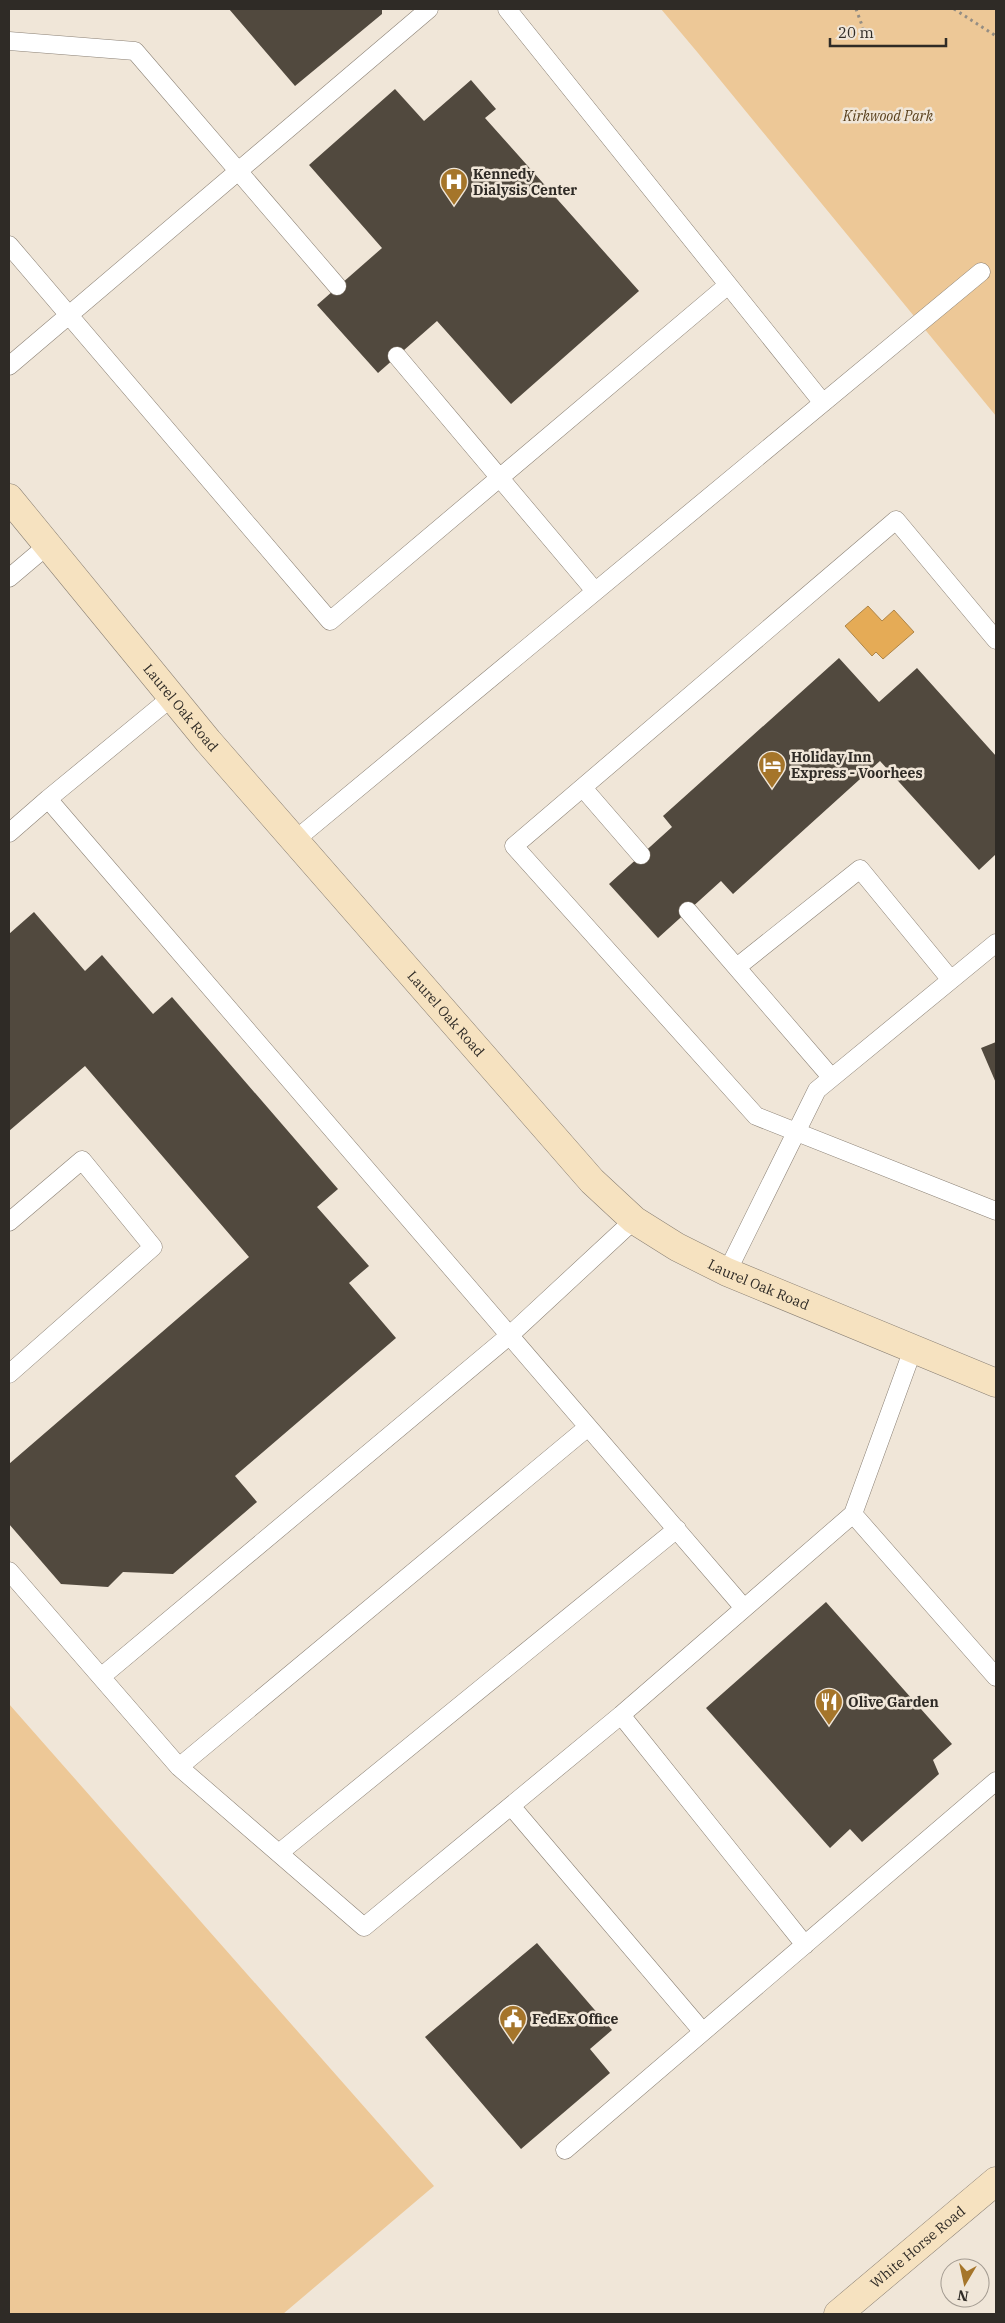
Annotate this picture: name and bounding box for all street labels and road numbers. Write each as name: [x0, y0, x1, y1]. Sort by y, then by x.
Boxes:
street label: Laurel Oak Road: [139, 660, 222, 756]
street label: Laurel Oak Road: [404, 967, 489, 1061]
street label: Laurel Oak Road: [705, 1255, 812, 1314]
street label: White Horse Road: [866, 2202, 969, 2292]

